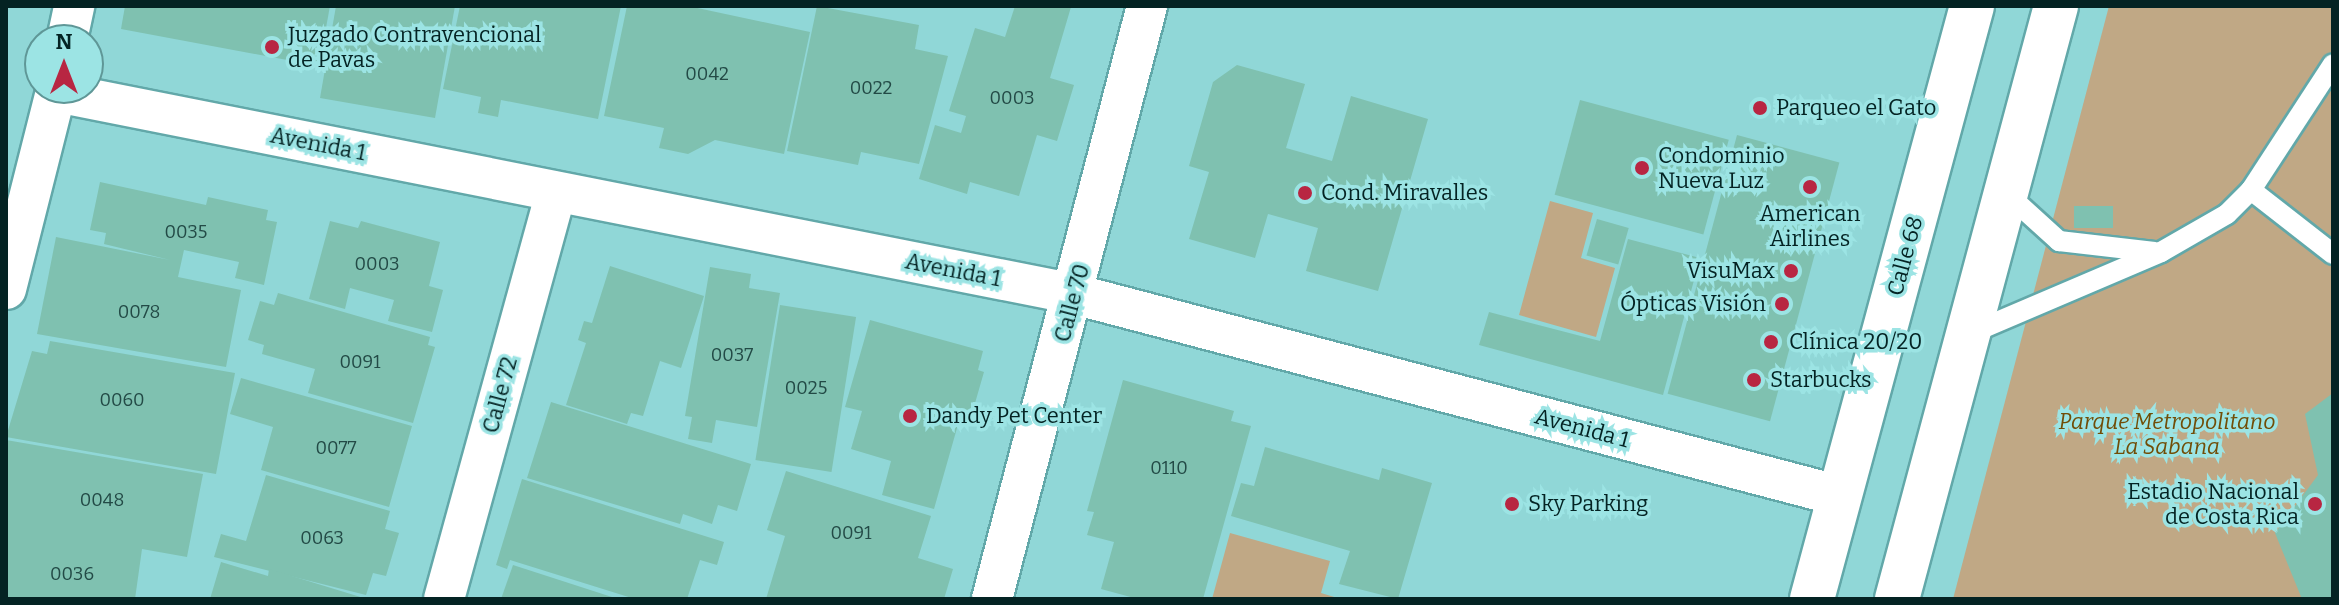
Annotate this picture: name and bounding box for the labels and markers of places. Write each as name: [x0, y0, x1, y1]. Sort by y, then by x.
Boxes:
place label: Juzgado Contravencional de Pavas: [288, 21, 541, 72]
marker: Juzgado Contravencional de Pavas: [263, 38, 281, 56]
place label: Parqueo el Gato: [1776, 95, 1936, 121]
marker: Parqueo el Gato: [1751, 99, 1769, 117]
place label: Condominio Nueva Luz: [1658, 142, 1785, 194]
marker: Condominio Nueva Luz: [1633, 159, 1651, 177]
marker: American Airlines: [1801, 178, 1819, 196]
place label: Cond. Miravalles: [1321, 180, 1488, 206]
marker: Cond. Miravalles: [1296, 184, 1314, 202]
place label: American Airlines: [1759, 200, 1861, 252]
place label: VisuMax: [1687, 258, 1775, 284]
marker: VisuMax: [1782, 262, 1800, 280]
place label: Ópticas Visión: [1620, 291, 1766, 317]
marker: Ópticas Visión: [1773, 295, 1791, 313]
place label: Clínica 20/20: [1789, 329, 1922, 355]
marker: Clínica 20/20: [1760, 331, 1782, 353]
place label: Starbucks: [1770, 367, 1872, 393]
marker: Starbucks: [1745, 371, 1763, 389]
place label: Dandy Pet Center: [926, 403, 1102, 429]
marker: Dandy Pet Center: [901, 407, 919, 425]
place label: Estadio Nacional de Costa Rica: [2127, 478, 2299, 530]
place label: Sky Parking: [1528, 491, 1648, 517]
marker: Sky Parking: [1503, 495, 1521, 513]
marker: Estadio Nacional de Costa Rica: [2306, 495, 2324, 513]

